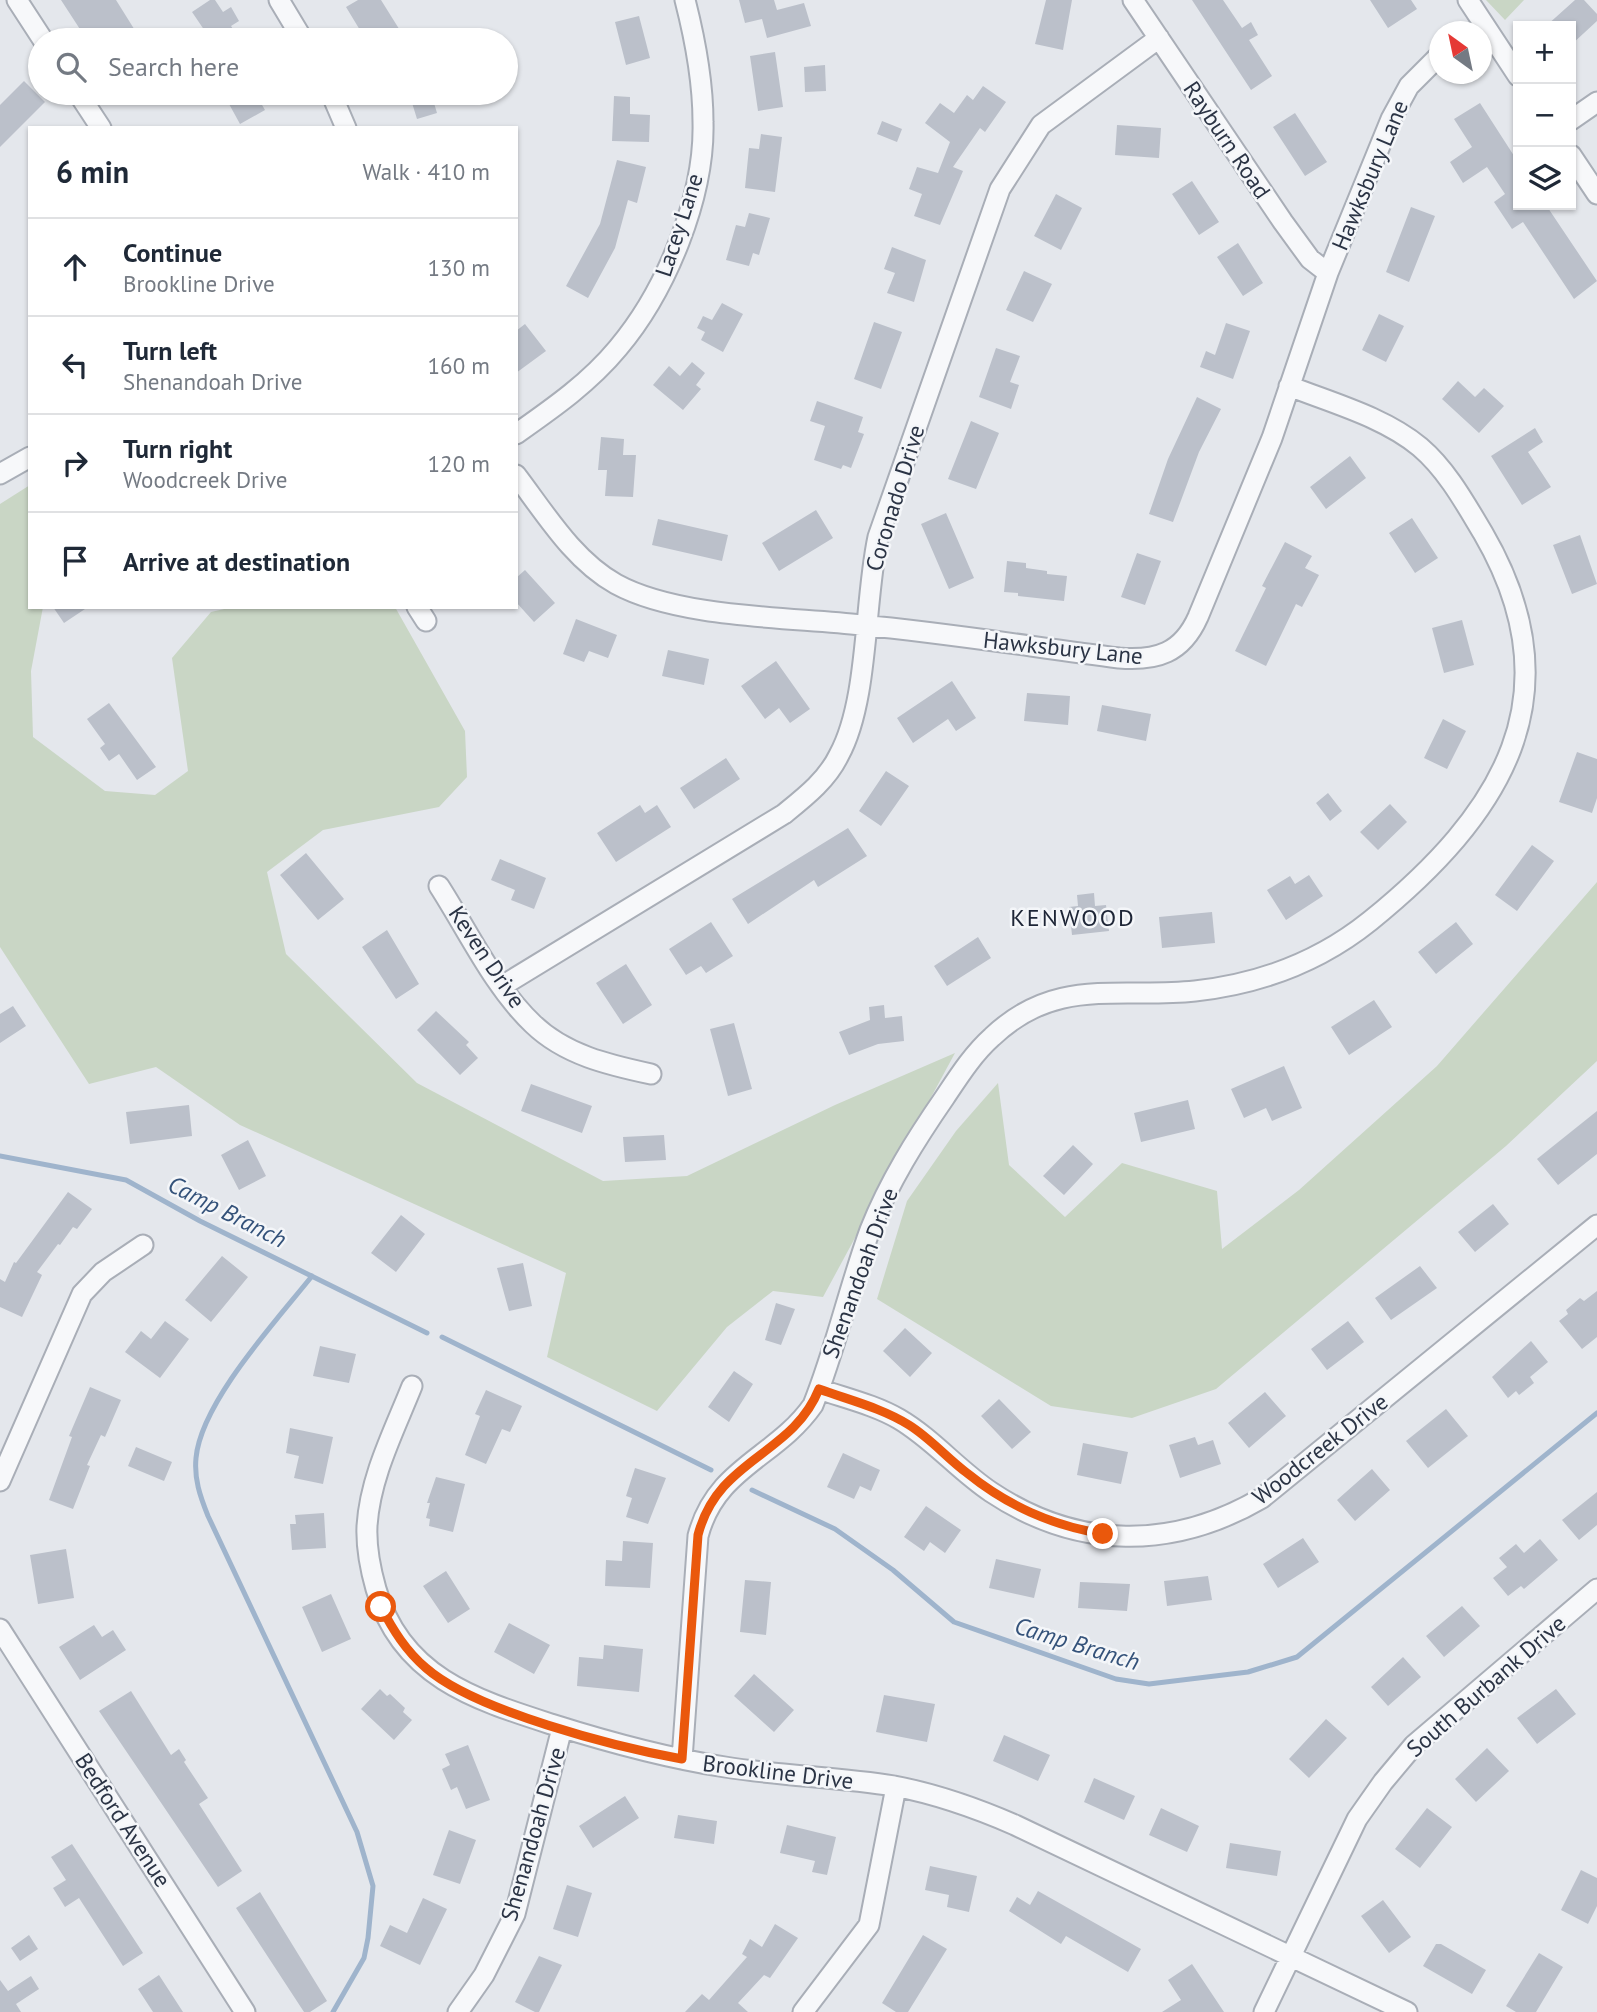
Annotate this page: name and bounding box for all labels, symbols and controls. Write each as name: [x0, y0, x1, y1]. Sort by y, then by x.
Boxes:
north arrow: [1429, 21, 1492, 84]
map controls: [1513, 21, 1576, 210]
button: +: [1513, 21, 1576, 84]
search box: [28, 28, 518, 105]
icon: search: [52, 48, 90, 86]
text: Search here: [108, 50, 239, 83]
street label: Rayburn Road: [1177, 75, 1277, 204]
button: −: [1513, 84, 1576, 147]
street label: Hawksbury Lane: [1325, 95, 1414, 254]
button: layers: [1513, 147, 1576, 210]
text: 6 min: [56, 152, 129, 191]
text: Walk · 410 m: [363, 157, 490, 186]
street label: Lacey Lane: [648, 169, 709, 280]
text: Continue: [123, 236, 222, 269]
icon: ahead: [56, 248, 94, 286]
text: 130 m: [428, 253, 490, 282]
text: Brookline Drive: [123, 269, 275, 298]
text: Turn left: [123, 334, 217, 367]
icon: left: [56, 346, 94, 384]
text: 160 m: [428, 351, 490, 380]
text: Shenandoah Drive: [123, 367, 302, 396]
street label: Coronado Drive: [859, 421, 930, 574]
text: Turn right: [123, 432, 232, 465]
icon: right: [56, 444, 94, 482]
text: 120 m: [428, 449, 490, 478]
text: Woodcreek Drive: [123, 465, 287, 494]
icon: arrive: [56, 542, 94, 580]
text: Arrive at destination: [123, 545, 350, 578]
street label: Hawksbury Lane: [982, 625, 1144, 670]
street label: Keven Drive: [443, 900, 532, 1013]
district label: KENWOOD: [1010, 902, 1136, 933]
water label: Camp Branch: [163, 1168, 292, 1255]
street label: Shenandoah Drive: [815, 1184, 904, 1362]
street label: Woodcreek Drive: [1246, 1387, 1393, 1511]
route end: [1087, 1518, 1118, 1549]
route start: [365, 1591, 396, 1622]
street label: South Burbank Drive: [1400, 1609, 1571, 1763]
water label: Camp Branch: [1011, 1610, 1143, 1677]
street label: Shenandoah Drive: [494, 1744, 571, 1924]
street label: Bedford Avenue: [69, 1747, 178, 1892]
street label: Brookline Drive: [701, 1748, 855, 1795]

